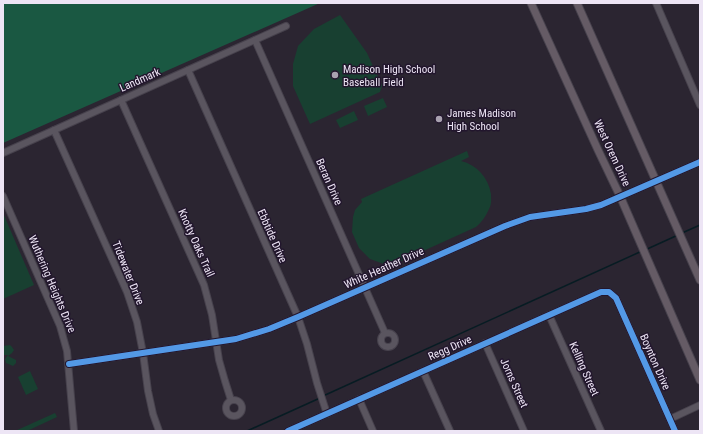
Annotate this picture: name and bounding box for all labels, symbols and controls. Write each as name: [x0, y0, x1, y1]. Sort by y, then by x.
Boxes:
place label: Madison High School Baseball Field: [343, 63, 435, 89]
street label: Landmark: [118, 65, 162, 95]
marker: Madison High School Baseball Field: [330, 70, 340, 80]
place label: James Madison High School: [447, 107, 516, 133]
marker: James Madison High School: [434, 114, 444, 124]
street label: West Orem Drive: [591, 118, 633, 188]
street label: Beran Drive: [313, 157, 345, 207]
street label: Knotty Oaks Trail: [175, 207, 217, 279]
street label: Ebbtide Drive: [254, 207, 290, 265]
street label: Wuthering Heights Drive: [26, 233, 78, 335]
street label: Tidewater Drive: [109, 239, 147, 307]
street label: White Heather Drive: [342, 245, 426, 291]
street label: Boynton Drive: [637, 332, 673, 392]
street label: Regg Drive: [426, 333, 474, 363]
street label: Kelling Street: [566, 340, 602, 398]
street label: Jorns Street: [497, 356, 531, 410]

